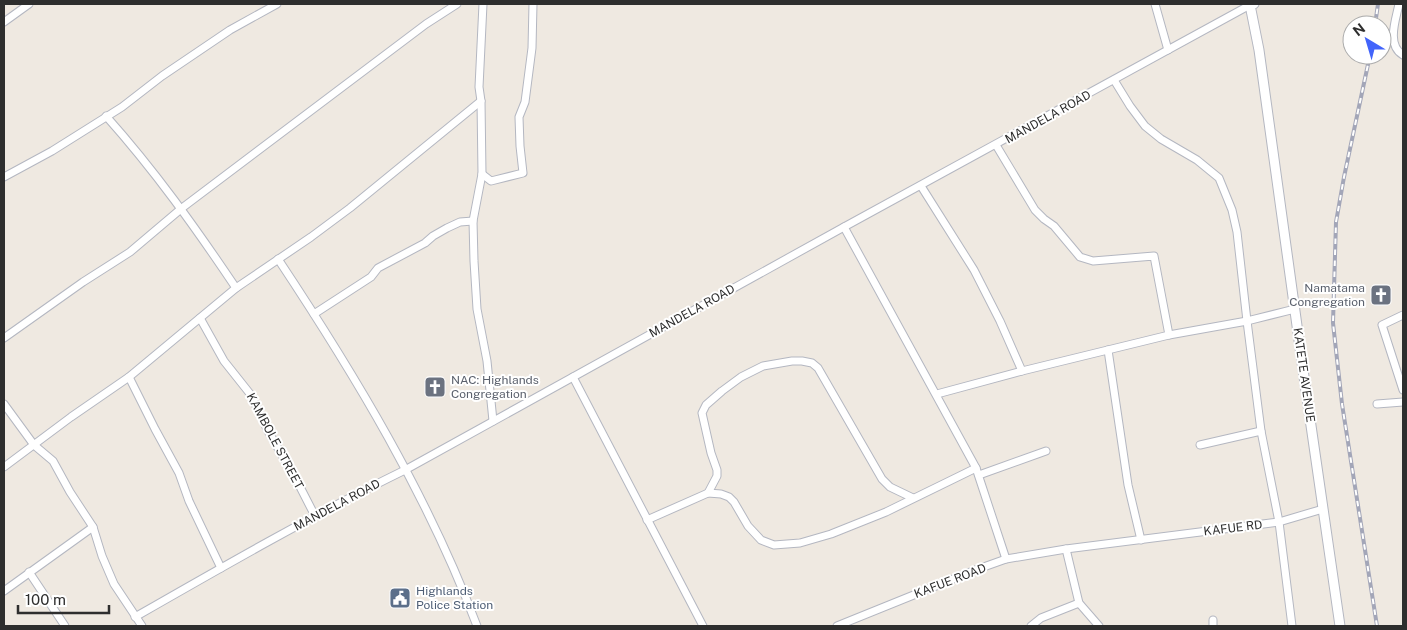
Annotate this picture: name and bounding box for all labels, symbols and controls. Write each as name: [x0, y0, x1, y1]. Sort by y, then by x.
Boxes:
north arrow: [1342, 15, 1392, 65]
text: N: [1350, 20, 1368, 39]
street label: MANDELA ROAD: [1003, 88, 1093, 146]
place label: Namatama Congregation: [1289, 281, 1365, 309]
street label: MANDELA ROAD: [647, 282, 737, 340]
church icon: Namatama Congregation: [1369, 283, 1393, 307]
street label: KATETE AVENUE: [1290, 327, 1318, 423]
place label: NAC: Highlands Congregation: [451, 373, 539, 401]
church icon: NAC: Highlands Congregation: [423, 375, 447, 399]
street label: KAMBOLE STREET: [244, 390, 306, 492]
street label: MANDELA ROAD: [291, 476, 383, 534]
street label: KAFUE RD: [1203, 517, 1263, 539]
street label: KAFUE ROAD: [912, 561, 988, 601]
scale bar: [18, 582, 109, 614]
place label: Highlands Police Station: [416, 584, 493, 612]
public building icon: Highlands Police Station: [388, 586, 412, 610]
text: 100 m: [25, 591, 66, 608]

